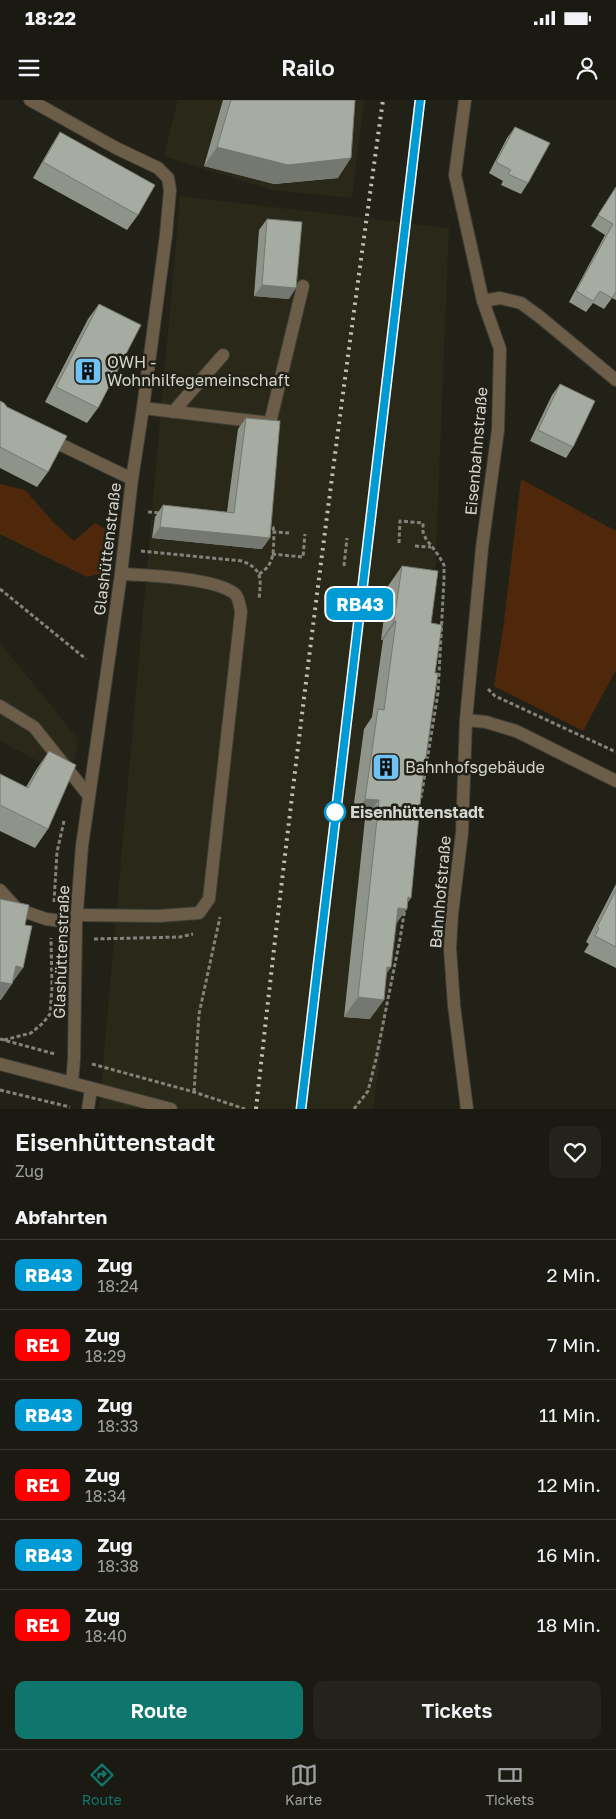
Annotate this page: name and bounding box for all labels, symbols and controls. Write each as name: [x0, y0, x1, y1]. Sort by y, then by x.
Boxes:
text: 18:22: [25, 6, 76, 29]
icon: menu: [15, 54, 43, 82]
text: Railo: [281, 54, 335, 81]
icon: person: [573, 54, 601, 82]
place label: OWH - Wohnhilfegemeinschaft: [107, 352, 290, 390]
building icon: OWH - Wohnhilfegemeinschaft: [73, 356, 103, 386]
street label: Eisenbahnstraße: [460, 386, 492, 516]
street label: Glashüttenstraße: [89, 481, 125, 617]
line badge: RB43: [325, 588, 395, 620]
text: RB43: [336, 593, 384, 615]
building icon: Bahnhofsgebäude: [371, 752, 401, 782]
place label: Bahnhofsgebäude: [405, 757, 545, 777]
marker: Eisenhüttenstadt: [324, 801, 346, 823]
place label: Eisenhüttenstadt: [350, 802, 484, 822]
street label: Bahnhofstraße: [425, 835, 455, 949]
street label: Glashüttenstraße: [49, 885, 73, 1019]
button: heart: [549, 1126, 601, 1178]
text: Eisenhüttenstadt: [15, 1127, 215, 1156]
text: Zug: [15, 1161, 44, 1181]
text: Abfahrten: [15, 1205, 107, 1228]
text: Zug: [97, 1253, 132, 1276]
text: 2 Min.: [546, 1263, 601, 1286]
text: RB43: [25, 1264, 72, 1286]
text: 18:24: [97, 1276, 139, 1296]
text: Zug: [85, 1323, 120, 1346]
text: 7 Min.: [547, 1333, 601, 1356]
text: RE1: [26, 1334, 59, 1356]
text: 18:29: [85, 1346, 126, 1366]
text: Zug: [97, 1393, 132, 1416]
text: 11 Min.: [539, 1403, 601, 1426]
text: RB43: [25, 1404, 72, 1426]
text: 18:33: [97, 1416, 138, 1436]
text: Zug: [85, 1463, 120, 1486]
text: 12 Min.: [537, 1473, 601, 1496]
text: RE1: [26, 1474, 59, 1496]
text: 18:34: [85, 1486, 126, 1506]
text: Zug: [97, 1533, 132, 1556]
text: 16 Min.: [537, 1543, 601, 1566]
text: RB43: [25, 1544, 72, 1566]
text: 18:38: [97, 1556, 139, 1576]
text: Zug: [85, 1603, 120, 1626]
text: 18 Min.: [537, 1613, 601, 1636]
text: RE1: [26, 1614, 59, 1636]
text: 18:40: [85, 1626, 127, 1646]
button: Route: [15, 1681, 303, 1739]
button: Tickets: [313, 1681, 601, 1739]
tab: Route: [82, 1761, 122, 1808]
tab: Karte: [285, 1761, 322, 1808]
tab: Tickets: [485, 1761, 534, 1808]

